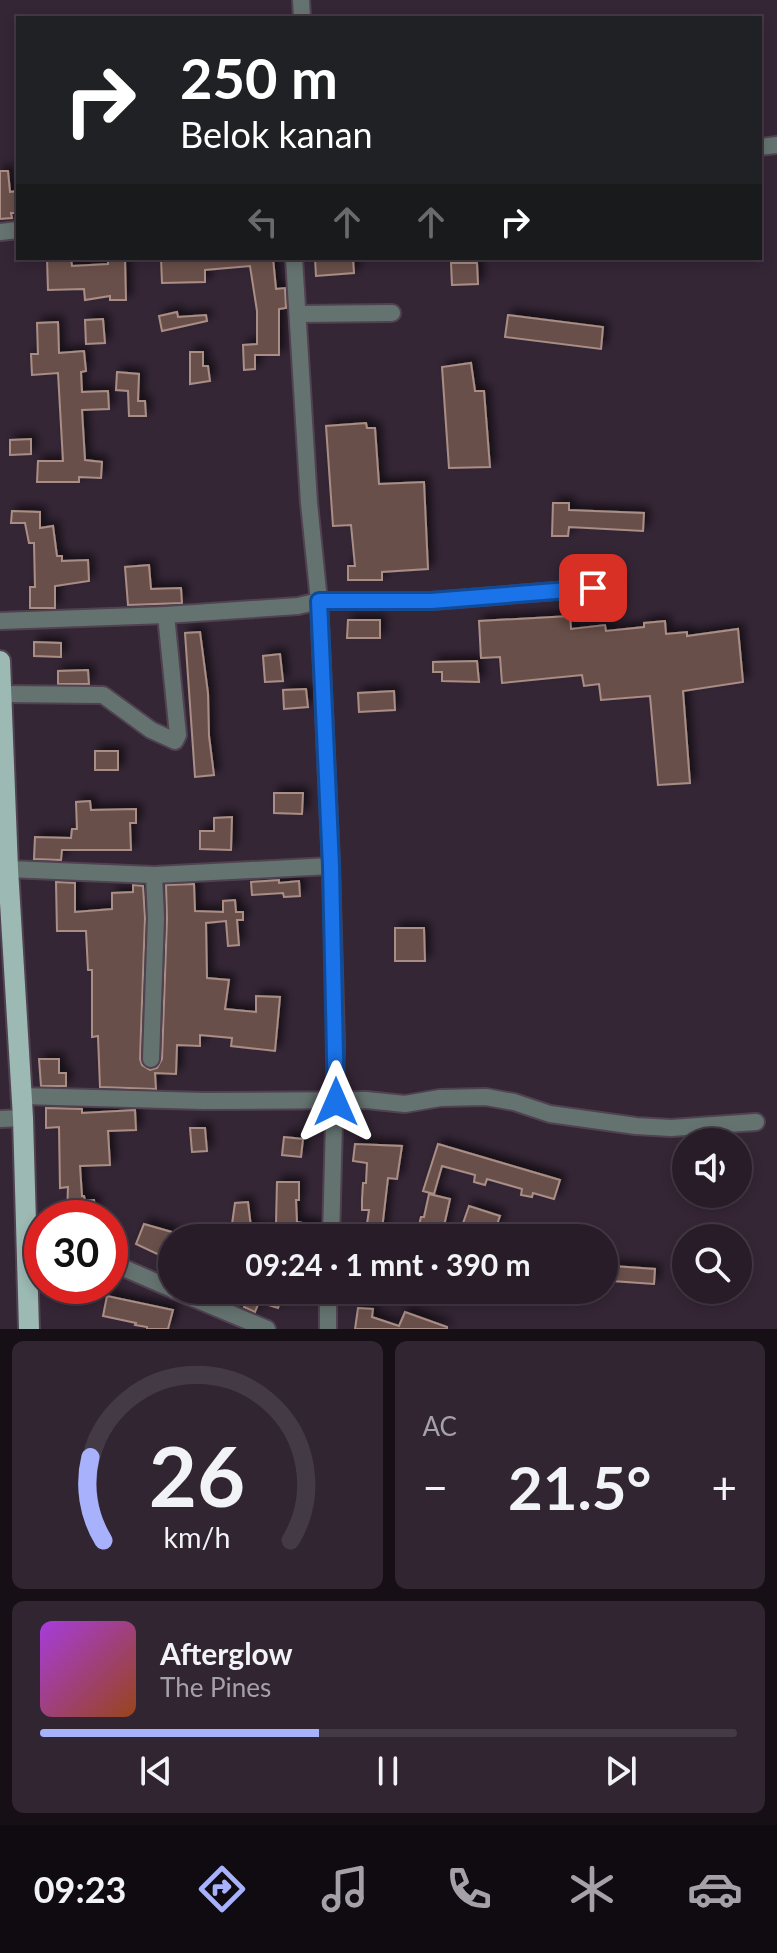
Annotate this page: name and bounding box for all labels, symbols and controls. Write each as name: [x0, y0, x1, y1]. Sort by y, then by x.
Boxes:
text: 250 m: [180, 44, 338, 111]
icon: right: [48, 48, 152, 152]
text: Belok kanan: [180, 112, 373, 156]
icon: left: [241, 200, 285, 244]
icon: ahead: [325, 200, 369, 244]
icon: ahead: [409, 200, 453, 244]
icon: right: [493, 200, 537, 244]
pin: [559, 554, 627, 622]
icon: arrive: [571, 566, 615, 610]
position arrow: [294, 1060, 378, 1144]
map controls: [672, 1128, 752, 1304]
button: sound: [672, 1128, 752, 1208]
speed limit sign: 30: [24, 1200, 128, 1304]
button: search: [672, 1224, 752, 1304]
text: 09:24 · 1 mnt · 390 m: [245, 1246, 531, 1282]
text: AC: [423, 1410, 457, 1442]
text: 26: [149, 1425, 246, 1525]
text: 21.5°: [508, 1451, 652, 1523]
text: −: [423, 1461, 448, 1513]
text: +: [711, 1461, 737, 1513]
text: km/h: [164, 1520, 231, 1554]
text: Afterglow: [160, 1635, 293, 1671]
text: The Pines: [160, 1671, 271, 1703]
icon: previous: [134, 1749, 178, 1793]
icon: pause: [366, 1749, 410, 1793]
icon: next: [599, 1749, 643, 1793]
icon: directions: [194, 1861, 250, 1917]
icon: music: [317, 1861, 373, 1917]
icon: phone: [441, 1861, 497, 1917]
icon: climate: [564, 1861, 620, 1917]
icon: car: [687, 1861, 743, 1917]
text: 09:23: [34, 1867, 126, 1911]

